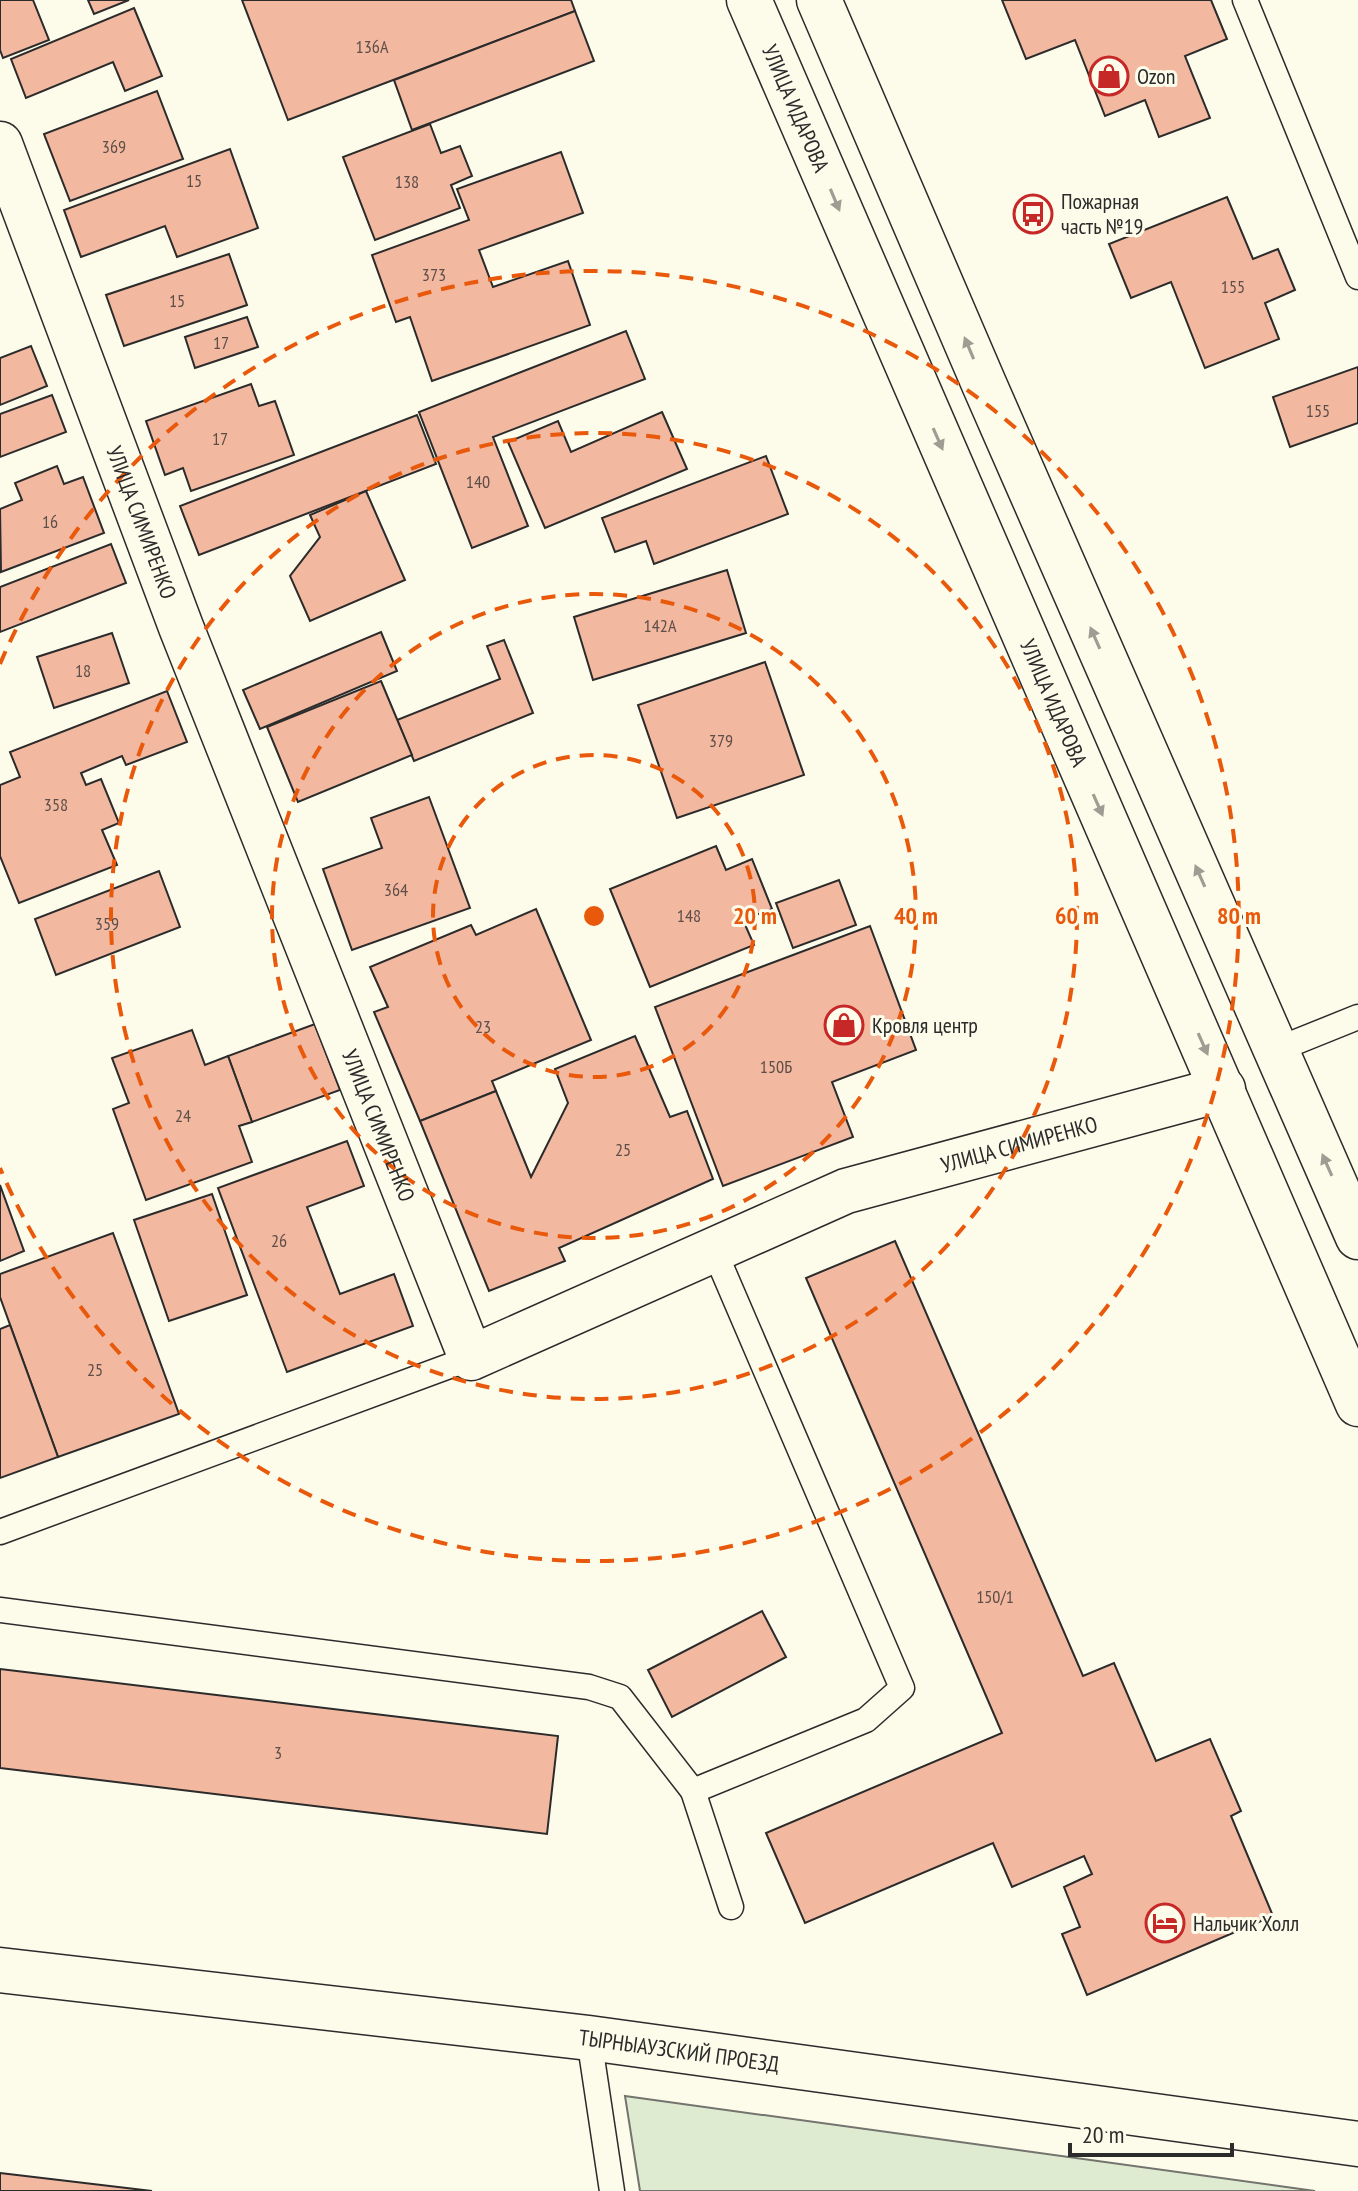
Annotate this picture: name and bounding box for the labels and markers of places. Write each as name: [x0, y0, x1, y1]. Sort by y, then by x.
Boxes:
shop icon: Ozon: [1088, 55, 1130, 97]
place label: Ozon: [1137, 62, 1176, 90]
place label: Пожарная часть №19: [1061, 187, 1143, 240]
bus stop icon: Пожарная часть №19: [1012, 193, 1054, 235]
centre of rings: [580, 902, 608, 930]
shop icon: Кровля центр: [823, 1004, 865, 1046]
place label: Кровля центр: [872, 1011, 978, 1039]
hotel icon: Нальчик Холл: [1144, 1902, 1186, 1944]
place label: Нальчик Холл: [1193, 1909, 1299, 1937]

